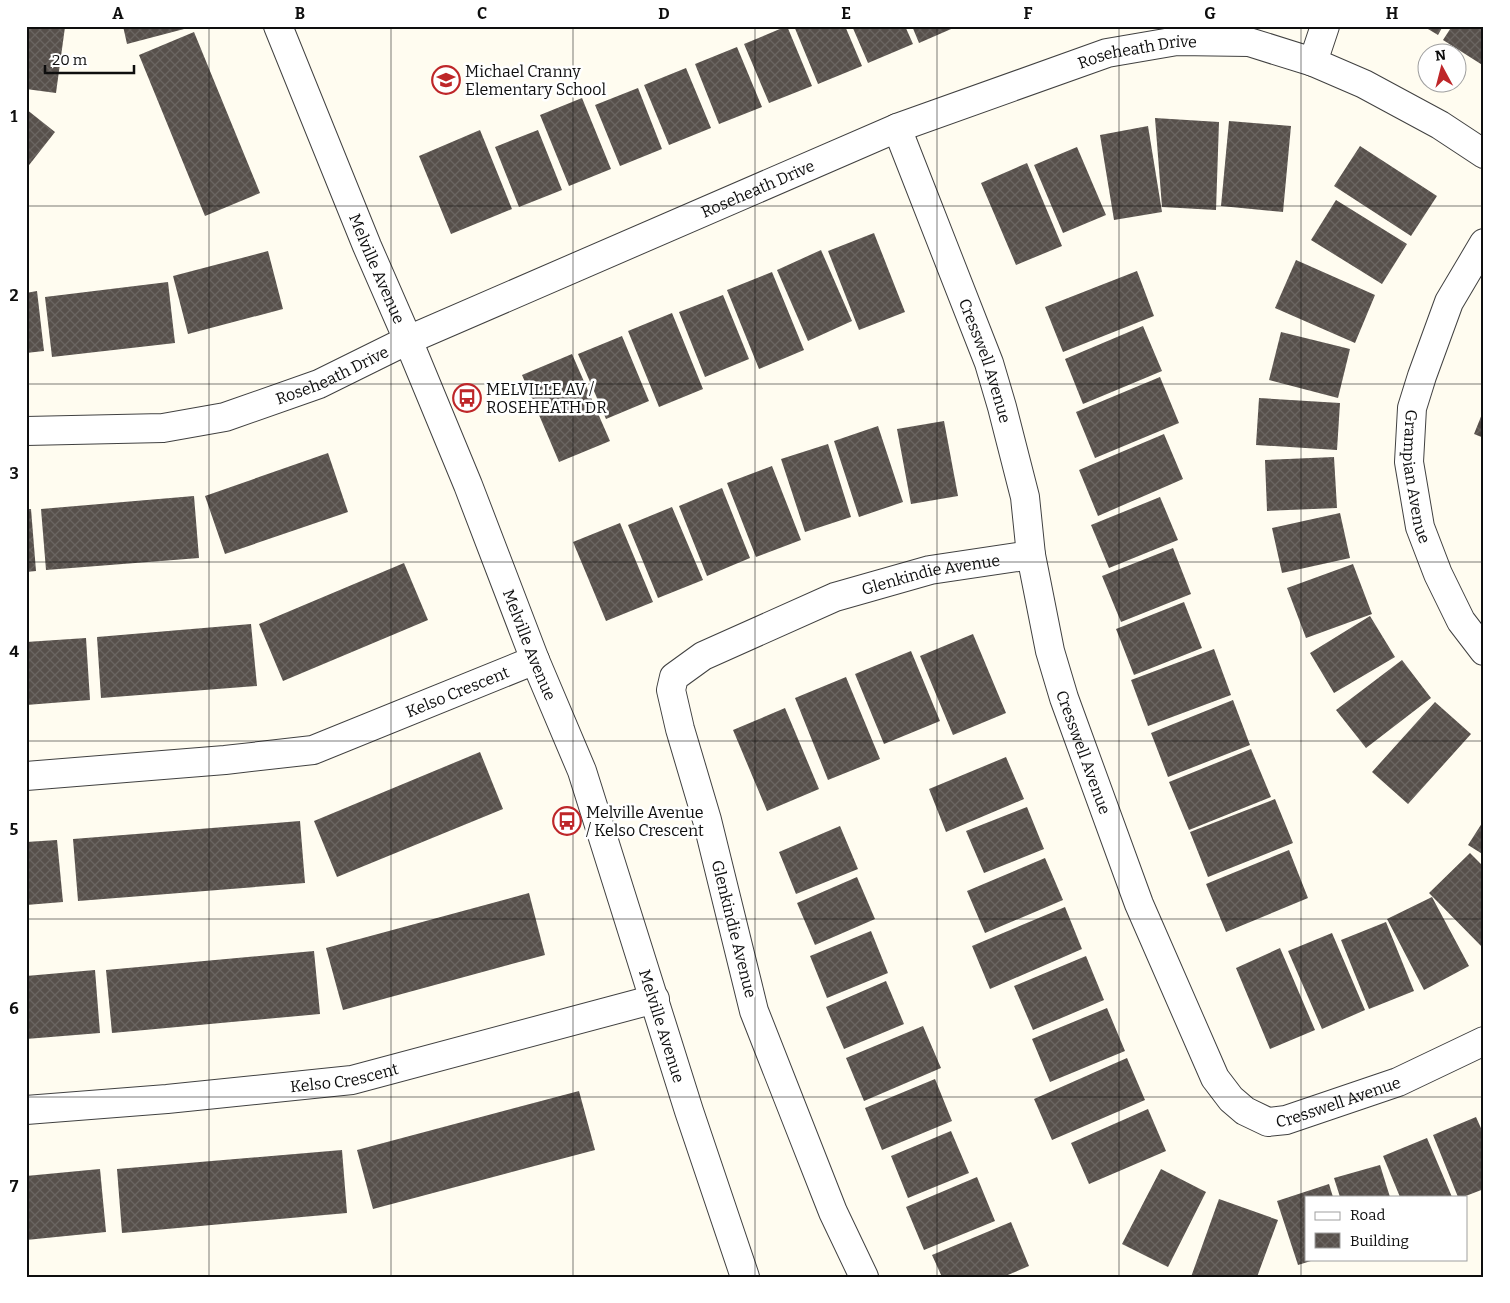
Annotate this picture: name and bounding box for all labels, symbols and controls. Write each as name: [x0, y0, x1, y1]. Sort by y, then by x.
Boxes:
text: A: [112, 4, 124, 23]
text: B: [295, 4, 305, 23]
text: C: [477, 4, 487, 23]
text: D: [658, 4, 670, 23]
text: E: [841, 4, 851, 23]
text: F: [1024, 4, 1033, 23]
text: G: [1204, 4, 1216, 23]
text: H: [1386, 4, 1399, 23]
street label: Roseheath Drive: [1075, 31, 1197, 72]
scale bar: [45, 42, 134, 74]
north arrow: [1418, 42, 1468, 92]
text: N: [1434, 46, 1447, 65]
text: 20 m: [52, 51, 88, 69]
place label: Michael Cranny Elementary School: [465, 62, 606, 99]
school or university icon: Michael Cranny Elementary School: [431, 65, 461, 95]
text: 1: [11, 107, 18, 126]
street label: Roseheath Drive: [698, 156, 817, 221]
street label: Melville Avenue: [345, 211, 409, 326]
text: 2: [9, 286, 19, 305]
street label: Cresswell Avenue: [955, 296, 1015, 425]
street label: Roseheath Drive: [273, 342, 391, 408]
place label: MELVILLE AV / ROSEHEATH DR: [486, 380, 607, 417]
bus stop icon: MELVILLE AV / ROSEHEATH DR: [452, 383, 482, 413]
street label: Grampian Avenue: [1400, 409, 1435, 546]
text: 3: [9, 464, 19, 483]
street label: Glenkindie Avenue: [859, 550, 1001, 599]
street label: Melville Avenue: [499, 587, 560, 703]
text: 4: [9, 642, 19, 661]
street label: Kelso Crescent: [403, 662, 512, 721]
street label: Cresswell Avenue: [1053, 688, 1115, 817]
place label: Melville Avenue / Kelso Crescent: [586, 803, 704, 840]
bus stop icon: Melville Avenue / Kelso Crescent: [552, 806, 582, 836]
text: 5: [10, 820, 19, 839]
street label: Glenkindie Avenue: [708, 858, 760, 1000]
street label: Melville Avenue: [636, 967, 689, 1085]
text: 6: [9, 999, 19, 1018]
street label: Kelso Crescent: [289, 1059, 400, 1096]
street label: Cresswell Avenue: [1275, 1072, 1403, 1131]
text: 7: [10, 1177, 19, 1196]
legend: [1305, 1196, 1468, 1260]
text: Road: [1350, 1206, 1385, 1224]
text: Building: [1350, 1232, 1409, 1250]

